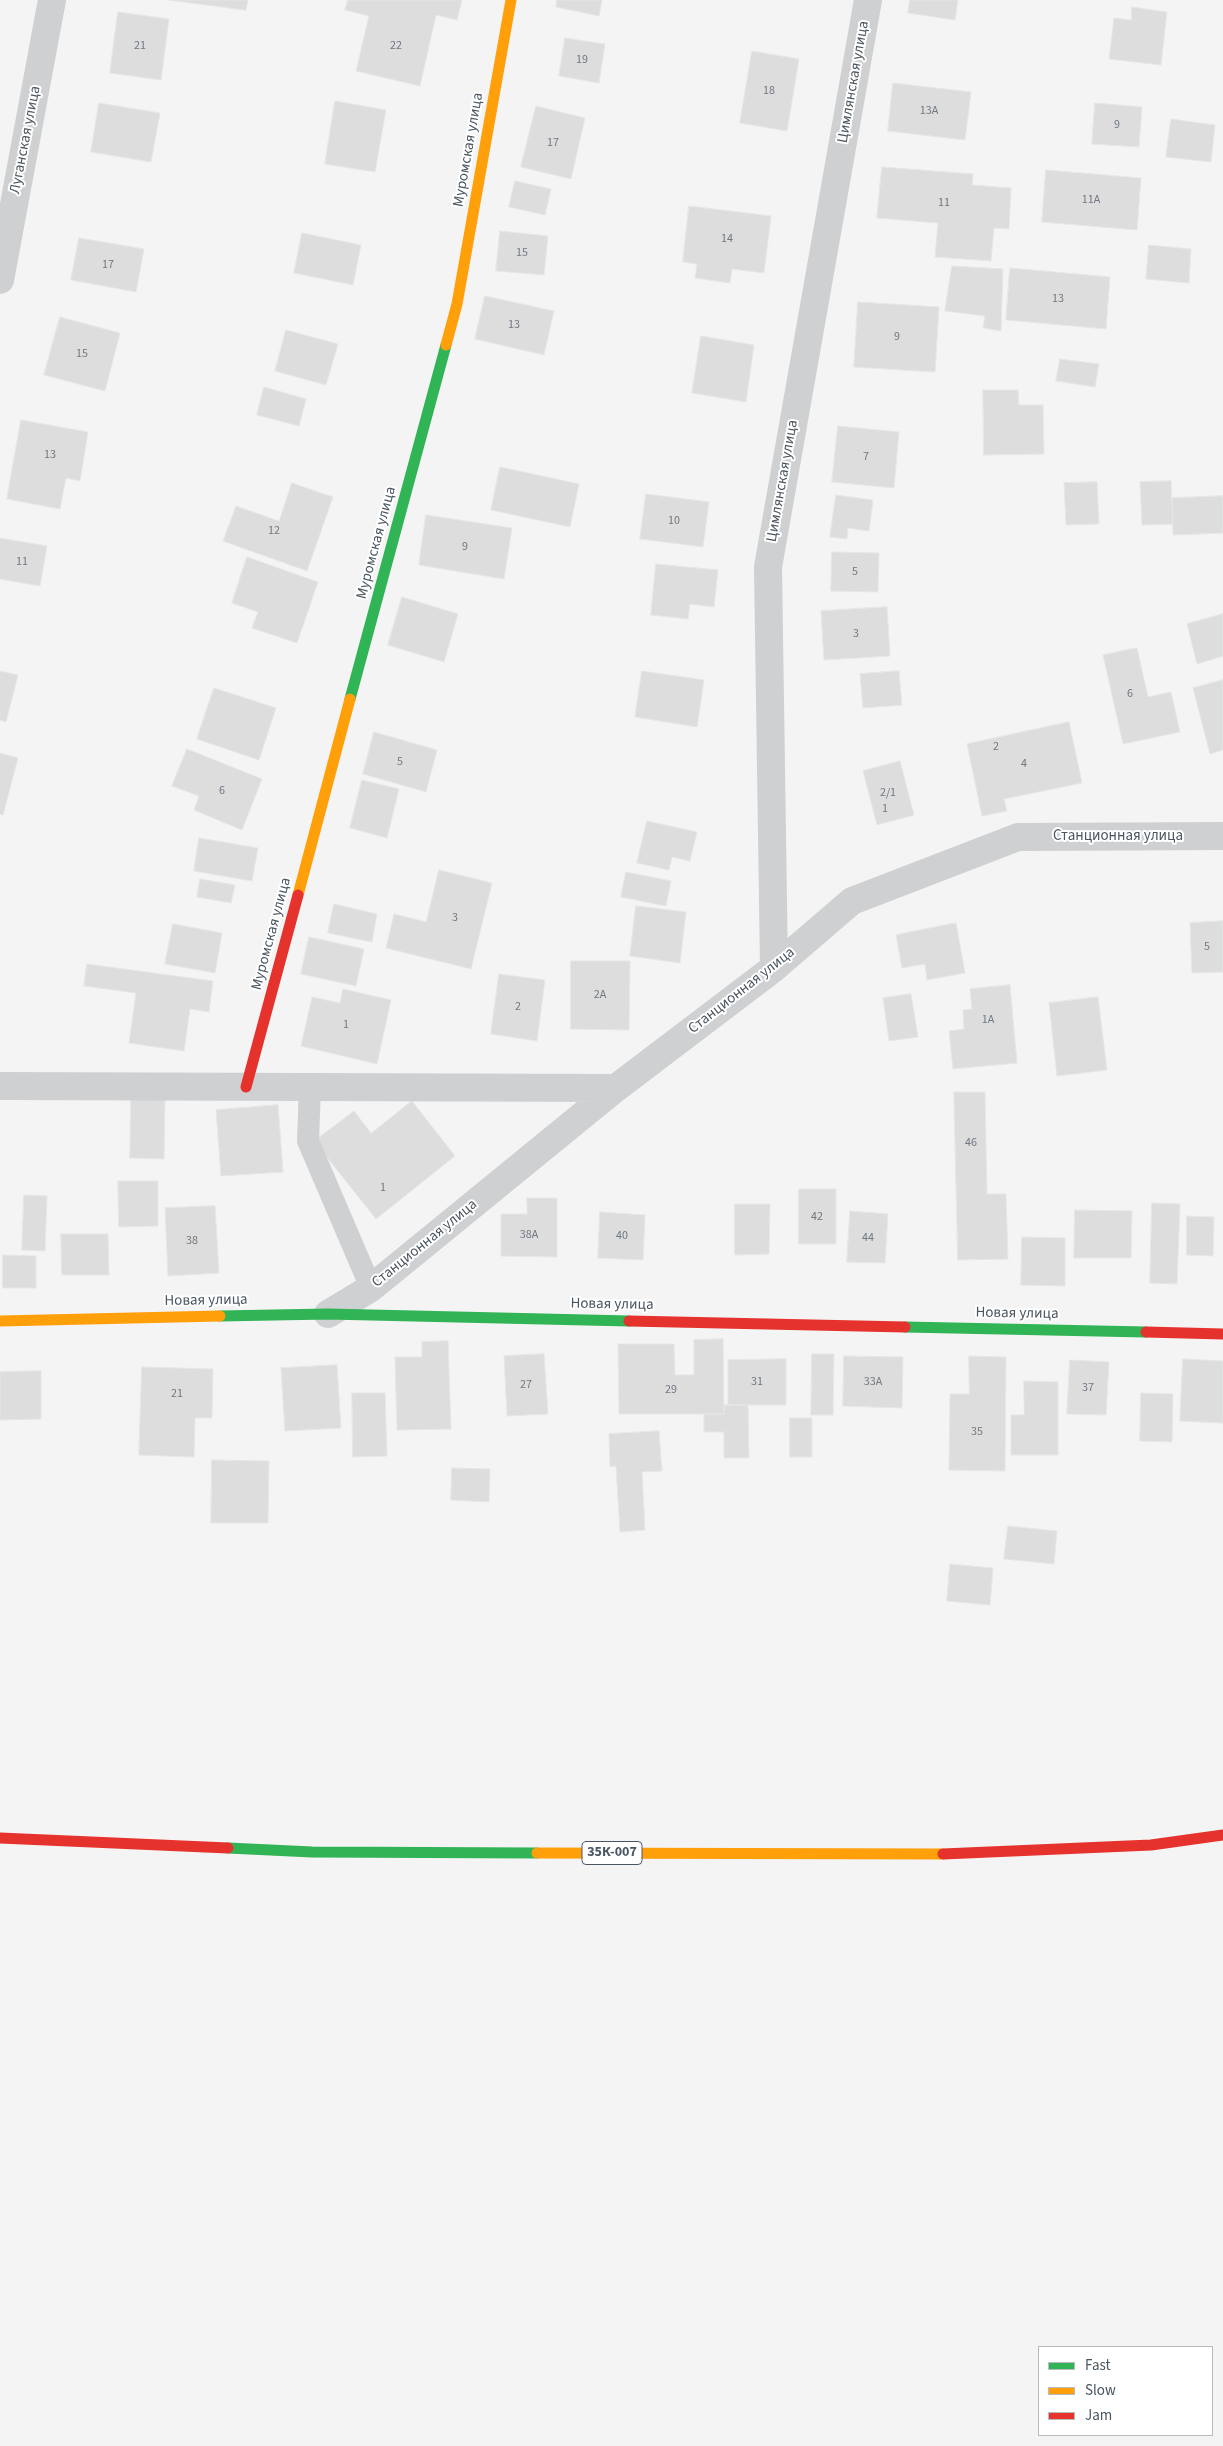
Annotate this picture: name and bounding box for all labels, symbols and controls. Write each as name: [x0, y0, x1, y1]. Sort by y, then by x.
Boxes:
street label: Цимлянская улица: [834, 20, 874, 144]
house number: 21: [134, 39, 146, 53]
house number: 22: [390, 39, 402, 53]
house number: 19: [576, 53, 588, 67]
street label: Луганская улица: [7, 84, 45, 196]
house number: 18: [763, 84, 775, 98]
street label: Муромская улица: [450, 92, 488, 208]
house number: 13А: [920, 104, 938, 118]
house number: 9: [1114, 118, 1120, 132]
house number: 17: [547, 136, 559, 150]
house number: 11А: [1082, 193, 1100, 207]
house number: 11: [938, 196, 950, 210]
house number: 14: [721, 232, 733, 246]
house number: 15: [516, 246, 528, 260]
house number: 17: [102, 258, 114, 272]
house number: 13: [1052, 292, 1064, 306]
house number: 13: [508, 318, 520, 332]
house number: 9: [894, 330, 900, 344]
house number: 15: [76, 347, 88, 361]
street label: Цимлянская улица: [763, 419, 803, 543]
house number: 13: [44, 448, 56, 462]
house number: 7: [863, 450, 869, 464]
street label: Муромская улица: [353, 485, 401, 601]
house number: 10: [668, 514, 680, 528]
house number: 12: [268, 524, 280, 538]
house number: 9: [462, 540, 468, 554]
house number: 11: [16, 555, 28, 569]
house number: 5: [852, 565, 858, 579]
house number: 3: [853, 627, 859, 641]
house number: 6: [1127, 687, 1133, 701]
house number: 2: [993, 740, 999, 754]
house number: 5: [397, 755, 403, 769]
house number: 4: [1021, 757, 1027, 771]
house number: 6: [219, 784, 225, 798]
house number: 2/1: [880, 786, 896, 800]
house number: 1: [882, 802, 888, 816]
street label: Станционная улица: [1053, 828, 1183, 846]
street label: Муромская улица: [248, 876, 296, 992]
house number: 3: [452, 911, 458, 925]
house number: 5: [1204, 940, 1210, 954]
street label: Станционная улица: [685, 944, 799, 1038]
house number: 2А: [594, 988, 606, 1002]
house number: 2: [515, 1000, 521, 1014]
house number: 1А: [982, 1013, 994, 1027]
house number: 1: [343, 1018, 349, 1032]
house number: 46: [965, 1136, 977, 1150]
house number: 1: [380, 1181, 386, 1195]
street label: Станционная улица: [369, 1196, 481, 1292]
house number: 42: [811, 1210, 823, 1224]
house number: 38А: [520, 1228, 538, 1242]
house number: 40: [616, 1229, 628, 1243]
house number: 44: [862, 1231, 874, 1245]
house number: 38: [186, 1234, 198, 1248]
street label: Новая улица: [164, 1291, 248, 1311]
street label: Новая улица: [570, 1295, 654, 1315]
street label: Новая улица: [975, 1304, 1059, 1324]
house number: 31: [751, 1375, 763, 1389]
house number: 33А: [864, 1375, 882, 1389]
house number: 27: [520, 1378, 532, 1392]
house number: 37: [1082, 1381, 1094, 1395]
house number: 29: [665, 1383, 677, 1397]
house number: 21: [171, 1387, 183, 1401]
house number: 35: [971, 1425, 983, 1439]
road number: 35К-007: [582, 1842, 642, 1865]
legend: [1038, 2346, 1213, 2436]
text: Fast: [1085, 2355, 1111, 2376]
text: Slow: [1085, 2380, 1116, 2401]
text: Jam: [1085, 2405, 1112, 2426]

